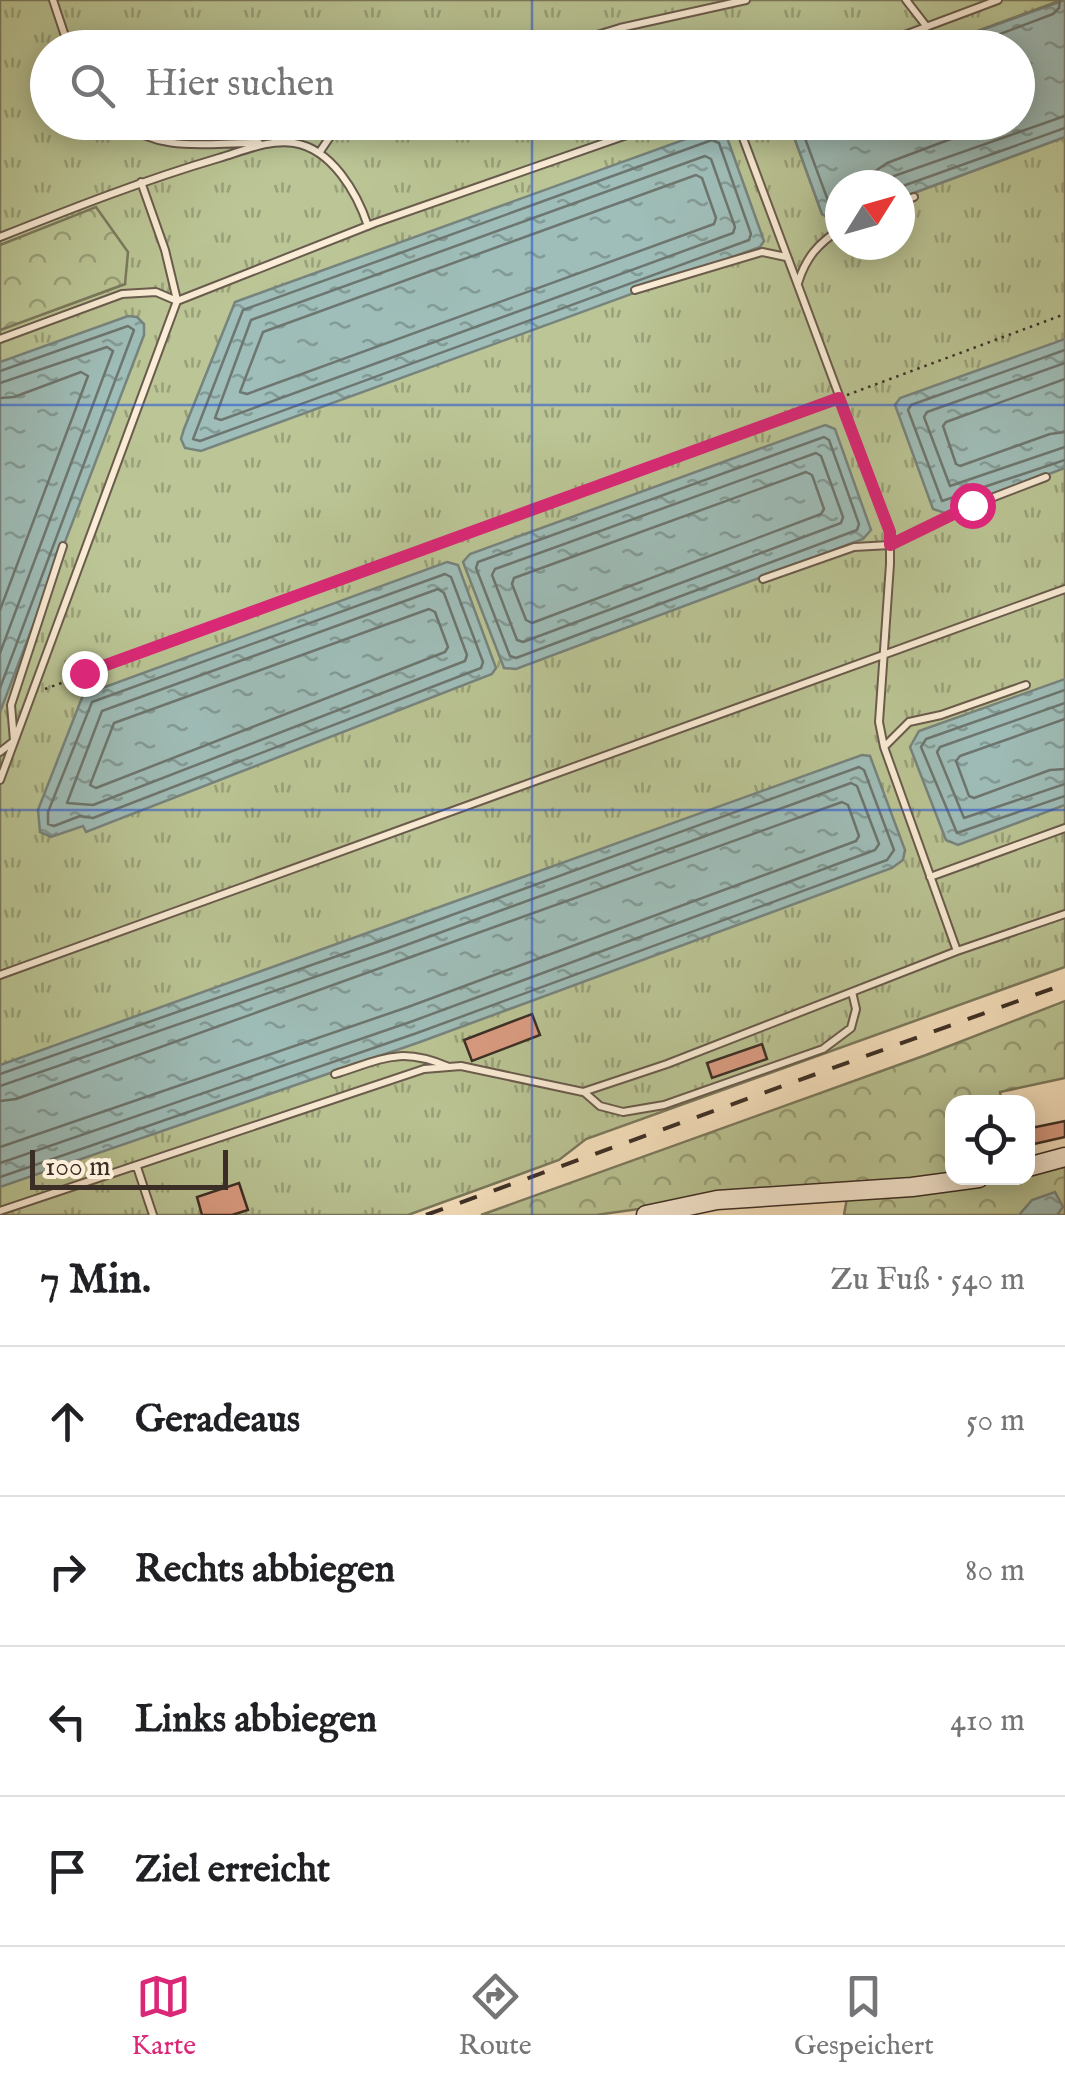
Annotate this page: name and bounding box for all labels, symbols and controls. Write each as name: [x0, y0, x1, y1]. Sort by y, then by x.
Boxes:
search box: [30, 30, 1035, 140]
icon: search: [65, 58, 120, 113]
text: Hier suchen: [145, 61, 335, 109]
north arrow: [825, 170, 915, 260]
route start: [950, 483, 996, 529]
route end: [62, 651, 108, 697]
map controls: [945, 1095, 1035, 1185]
button: locate: [945, 1095, 1035, 1185]
scale bar: [30, 1145, 228, 1190]
text: 100 m: [45, 1150, 111, 1185]
text: 7 Min.: [40, 1254, 151, 1307]
text: Zu Fuß · 540 m: [830, 1260, 1025, 1301]
icon: ahead: [40, 1394, 95, 1449]
text: Geradeaus: [135, 1397, 300, 1445]
text: 50 m: [966, 1401, 1025, 1442]
icon: right: [40, 1544, 95, 1599]
text: Rechts abbiegen: [135, 1547, 395, 1595]
text: 80 m: [965, 1551, 1025, 1592]
icon: left: [40, 1694, 95, 1749]
text: Links abbiegen: [135, 1697, 377, 1745]
text: 410 m: [950, 1701, 1025, 1742]
icon: arrive: [40, 1844, 95, 1899]
text: Ziel erreicht: [135, 1847, 330, 1895]
tab: Karte: [131, 1969, 196, 2064]
tab: Route: [458, 1969, 532, 2064]
tab: Gespeichert: [794, 1969, 934, 2064]

